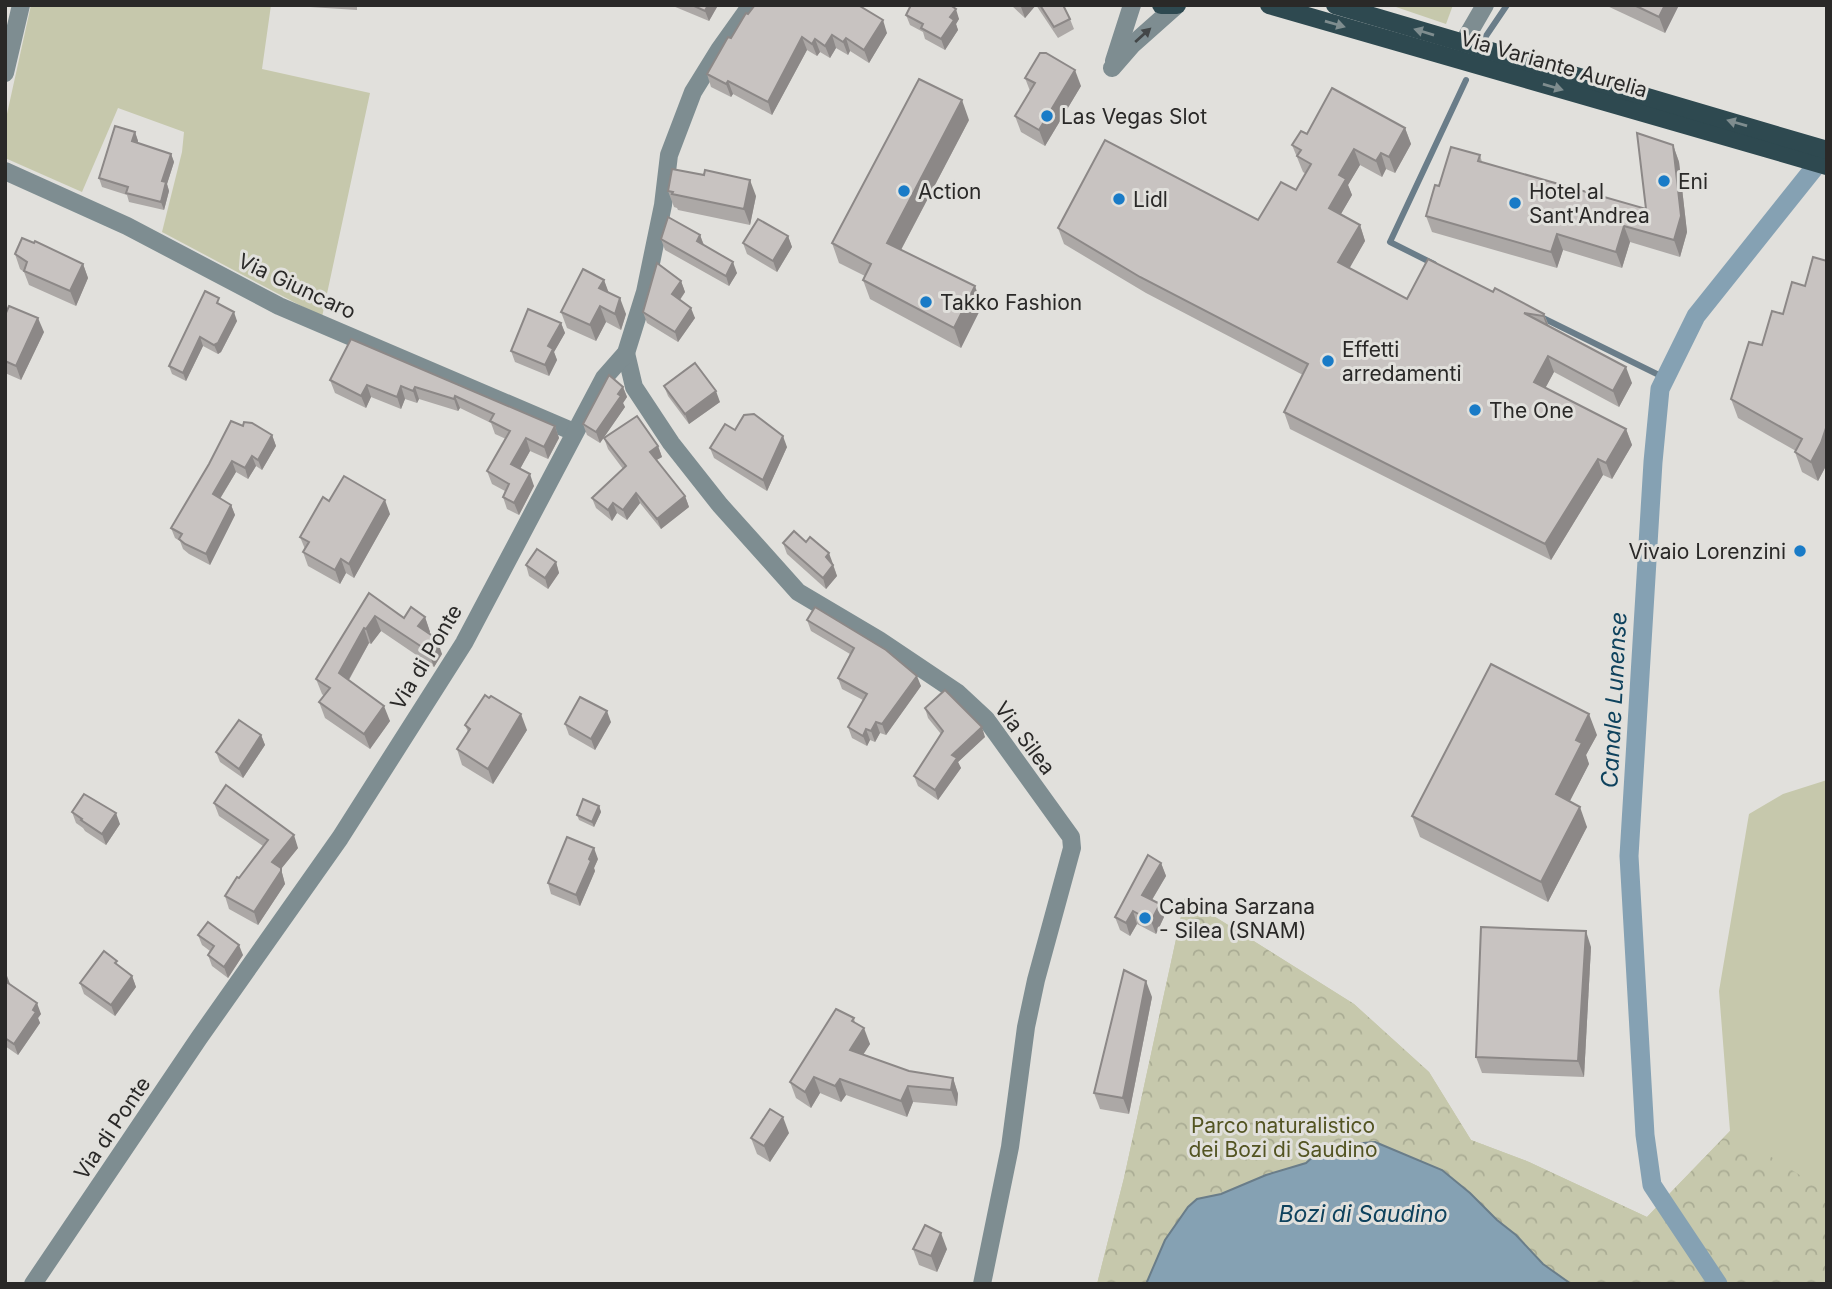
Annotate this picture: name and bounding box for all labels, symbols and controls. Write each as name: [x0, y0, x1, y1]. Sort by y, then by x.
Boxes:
one-way arrow: [1324, 19, 1346, 30]
street label: Via Variante Aurelia: [1458, 25, 1650, 103]
one-way arrow: [1414, 26, 1435, 36]
one-way arrow: [1134, 27, 1152, 43]
one-way arrow: [1542, 82, 1564, 93]
place label: Las Vegas Slot: [1061, 104, 1207, 129]
marker: Las Vegas Slot: [1039, 108, 1055, 124]
one-way arrow: [1726, 118, 1747, 128]
place label: Eni: [1678, 169, 1708, 194]
marker: Eni: [1656, 173, 1672, 189]
place label: Action: [918, 179, 981, 204]
place label: Hotel al Sant'Andrea: [1529, 179, 1650, 228]
marker: Action: [896, 183, 912, 199]
place label: Lidl: [1133, 187, 1168, 212]
marker: Lidl: [1111, 191, 1127, 207]
marker: Hotel al Sant'Andrea: [1507, 195, 1523, 211]
street label: Via Giuncaro: [234, 248, 360, 324]
place label: Takko Fashion: [940, 290, 1082, 315]
marker: Takko Fashion: [918, 294, 934, 310]
place label: Effetti arredamenti: [1342, 337, 1461, 386]
marker: Effetti arredamenti: [1320, 353, 1336, 369]
place label: The One: [1489, 398, 1574, 423]
marker: The One: [1467, 402, 1483, 418]
place label: Vivaio Lorenzini: [1629, 539, 1786, 564]
marker: Vivaio Lorenzini: [1792, 543, 1808, 559]
street label: Via di Ponte: [385, 600, 467, 714]
water label: Canale Lunense: [1595, 611, 1633, 789]
street label: Via Silea: [989, 696, 1061, 780]
place label: Cabina Sarzana - Silea (SNAM): [1159, 894, 1315, 943]
marker: Cabina Sarzana - Silea (SNAM): [1137, 910, 1153, 926]
street label: Via di Ponte: [69, 1072, 155, 1184]
park label: Parco naturalistico dei Bozi di Saudino: [1188, 1113, 1378, 1162]
water label: Bozi di Saudino: [1279, 1200, 1447, 1228]

